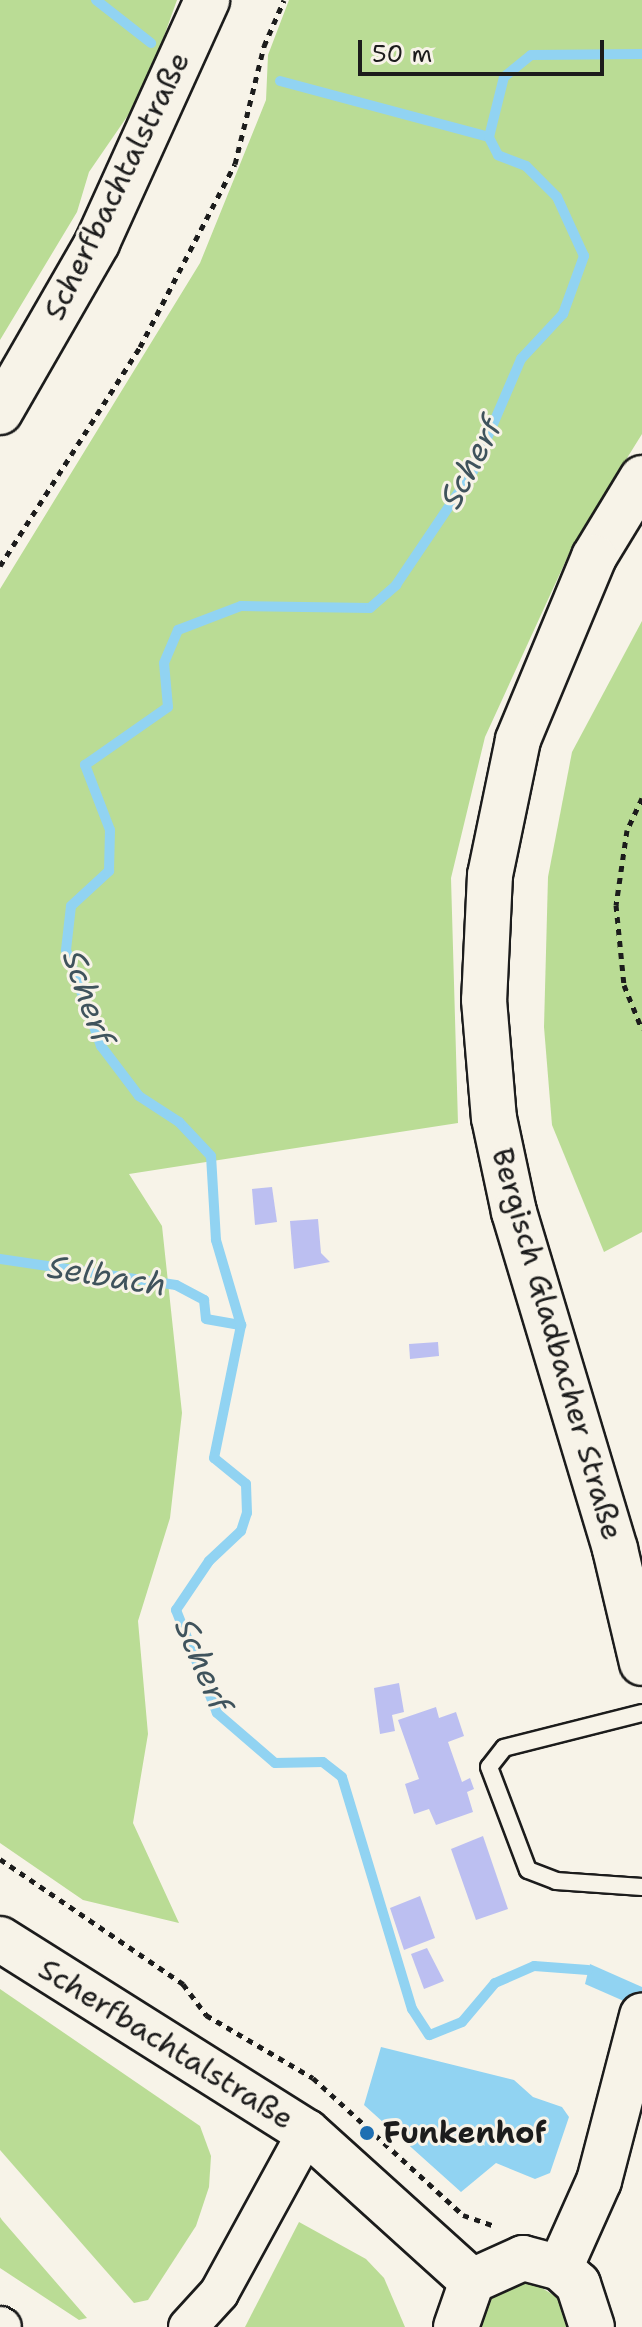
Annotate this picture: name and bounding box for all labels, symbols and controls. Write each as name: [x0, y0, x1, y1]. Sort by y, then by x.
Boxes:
scale bar: [362, 24, 608, 74]
text: 50 m: [372, 38, 432, 70]
street label: Scherfbachtalstraße: [36, 46, 198, 326]
water label: Scherf: [431, 411, 511, 515]
water label: Scherf: [54, 945, 122, 1049]
street label: Bergisch Gladbacher Straße: [484, 1144, 630, 1544]
water label: Selbach: [45, 1248, 169, 1304]
water label: Scherf: [166, 1613, 240, 1717]
street label: Scherfbachtalstraße: [32, 1951, 300, 2137]
place label: Funkenhof: [383, 2115, 547, 2151]
marker: Funkenhof: [358, 2124, 376, 2142]

